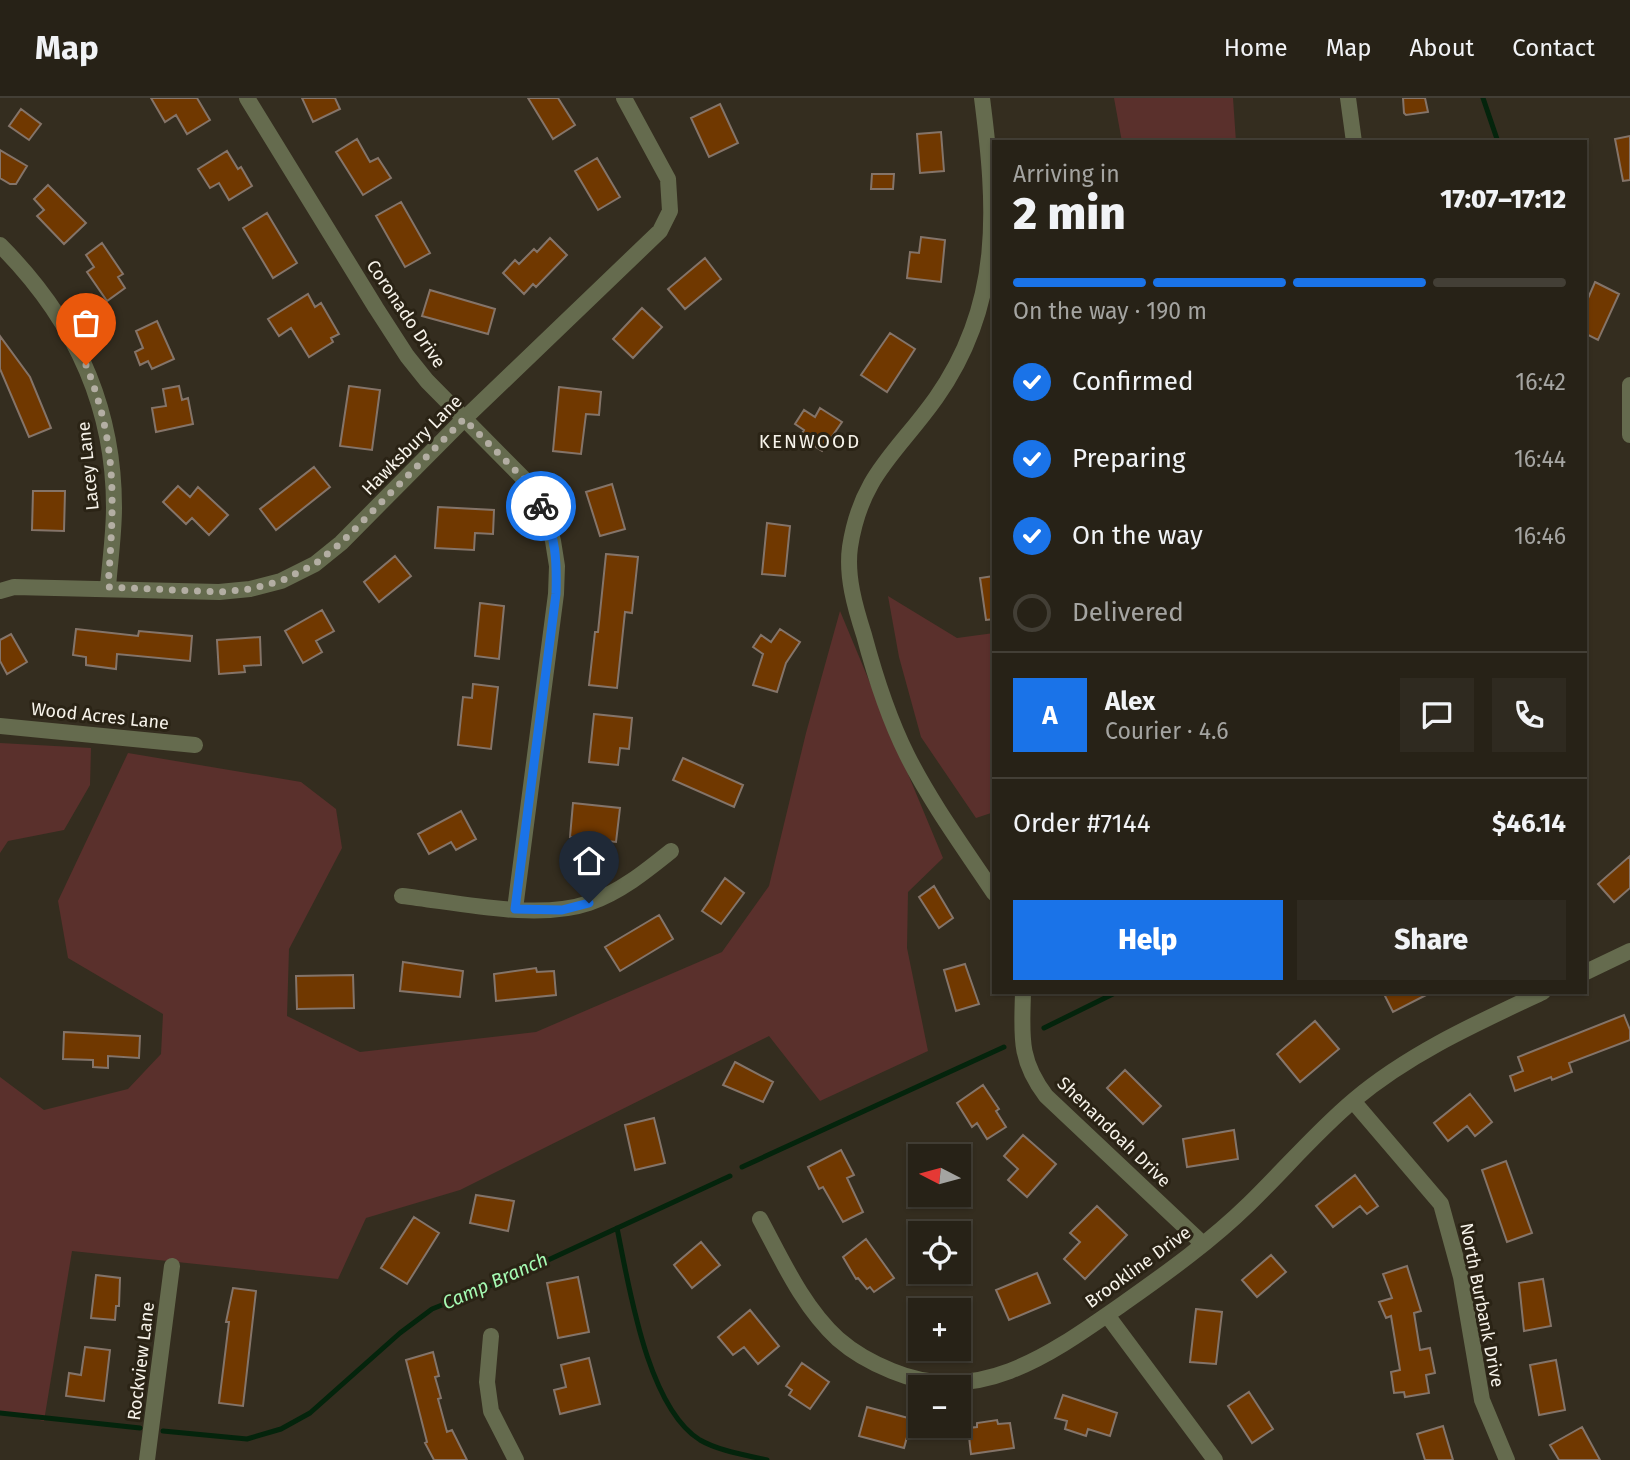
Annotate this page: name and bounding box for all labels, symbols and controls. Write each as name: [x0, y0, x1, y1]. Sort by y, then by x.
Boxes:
text: Map: [35, 28, 99, 68]
text: Home: [1224, 34, 1288, 62]
text: Map: [1326, 34, 1372, 62]
text: About: [1410, 34, 1474, 62]
text: Contact: [1512, 34, 1595, 62]
text: Arriving in: [1013, 160, 1120, 188]
text: 17:07–17:12: [1440, 184, 1566, 215]
text: 2 min: [1013, 186, 1126, 241]
street label: Coronado Drive: [362, 256, 450, 372]
pin: [56, 293, 116, 365]
text: On the way · 190 m: [1013, 297, 1207, 325]
icon: bag: [67, 304, 105, 342]
icon: check: [1013, 363, 1051, 401]
text: Confirmed: [1072, 366, 1193, 397]
text: 16:42: [1515, 368, 1566, 396]
street label: Hawksbury Lane: [357, 390, 467, 500]
street label: Lacey Lane: [72, 421, 104, 511]
district label: KENWOOD: [759, 430, 861, 453]
icon: check: [1013, 440, 1051, 478]
text: Preparing: [1072, 443, 1185, 474]
text: 16:44: [1514, 445, 1566, 473]
courier: [506, 471, 576, 541]
icon: bike: [522, 487, 560, 525]
icon: check: [1013, 517, 1051, 555]
text: On the way: [1072, 520, 1203, 551]
text: 16:46: [1514, 522, 1566, 550]
text: Delivered: [1072, 597, 1184, 628]
button: chat: [1400, 678, 1474, 752]
button: phone: [1492, 678, 1566, 752]
text: Alex: [1105, 686, 1155, 717]
street label: Wood Acres Lane: [30, 698, 170, 734]
text: A: [1042, 700, 1058, 731]
text: Courier · 4.6: [1105, 717, 1229, 745]
text: Order #7144: [1013, 808, 1150, 839]
text: $46.14: [1492, 808, 1566, 839]
pin: [559, 831, 619, 903]
icon: home: [570, 842, 608, 880]
button: Help: [1013, 900, 1283, 980]
button: Share: [1297, 900, 1566, 980]
street label: Shenandoah Drive: [1053, 1072, 1175, 1192]
north arrow: [908, 1144, 971, 1208]
map controls: [908, 1144, 971, 1438]
button: locate: [908, 1221, 971, 1284]
street label: Brookline Drive: [1081, 1221, 1195, 1313]
street label: North Burbank Drive: [1455, 1221, 1509, 1389]
water label: Camp Branch: [439, 1248, 551, 1314]
button: +: [908, 1298, 971, 1361]
street label: Rockview Lane: [123, 1300, 159, 1422]
button: −: [908, 1375, 971, 1438]

